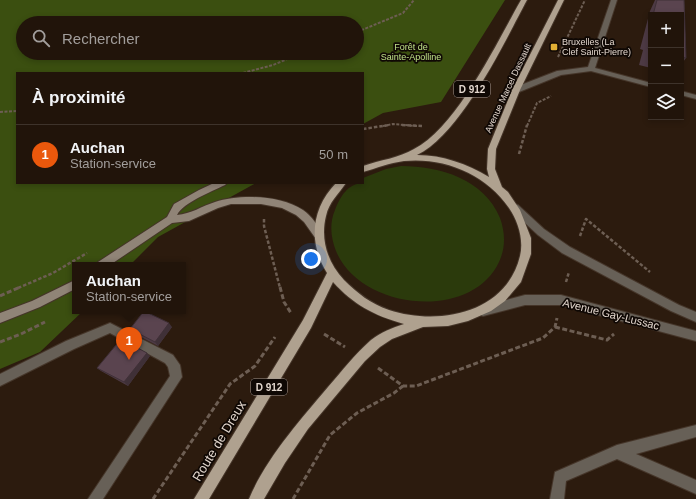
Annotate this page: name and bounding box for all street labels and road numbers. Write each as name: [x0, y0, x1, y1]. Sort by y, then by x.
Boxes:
street label: Avenue Marcel Dassault: [483, 41, 533, 134]
road number: D 912: [454, 81, 490, 97]
street label: Avenue Gay-Lussac: [562, 296, 661, 332]
road number: D 912: [251, 379, 287, 395]
street label: Route de Dreux: [189, 398, 249, 484]

